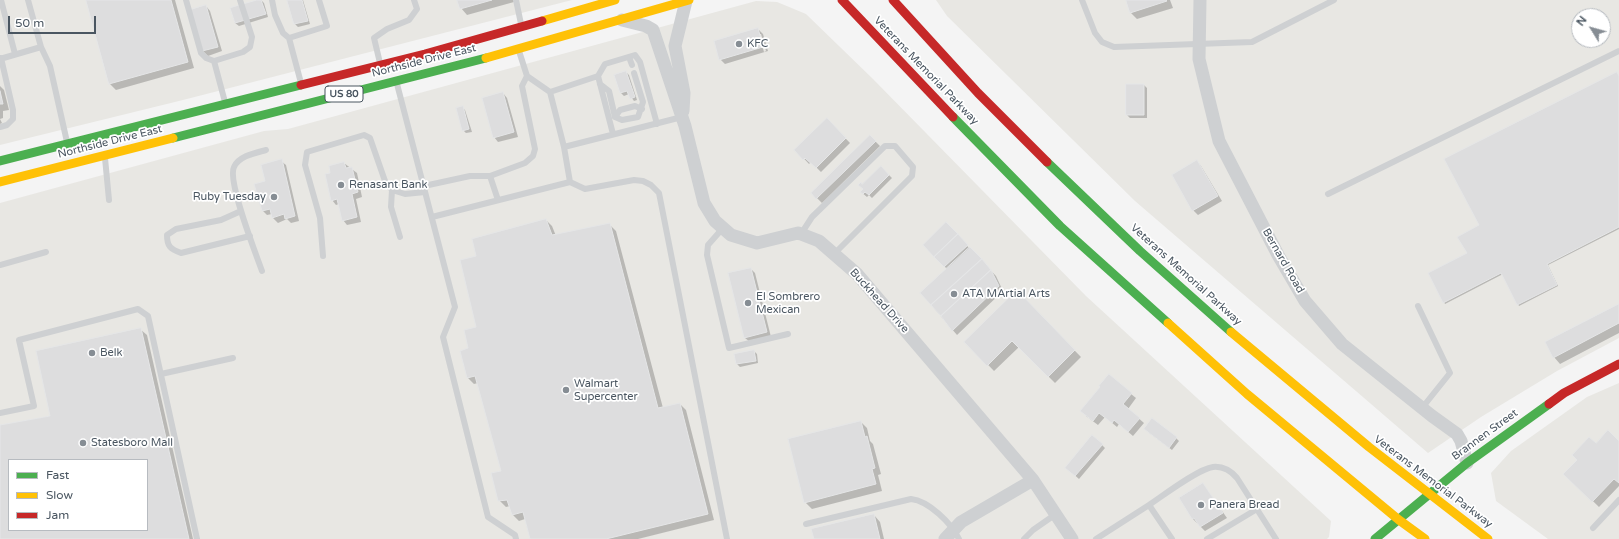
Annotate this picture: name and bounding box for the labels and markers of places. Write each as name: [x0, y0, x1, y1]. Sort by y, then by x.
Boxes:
place label: KFC: [747, 37, 768, 51]
marker: KFC: [734, 39, 744, 49]
place label: Renasant Bank: [349, 178, 428, 192]
marker: Renasant Bank: [336, 180, 346, 190]
place label: Ruby Tuesday: [193, 190, 266, 204]
marker: Ruby Tuesday: [269, 192, 279, 202]
place label: ATA MArtial Arts: [962, 287, 1050, 301]
marker: ATA MArtial Arts: [949, 289, 959, 299]
place label: El Sombrero Mexican: [756, 290, 820, 316]
marker: El Sombrero Mexican: [743, 298, 753, 308]
place label: Belk: [100, 346, 123, 360]
marker: Belk: [87, 348, 97, 358]
place label: Walmart Supercenter: [574, 377, 638, 403]
marker: Walmart Supercenter: [561, 385, 571, 395]
place label: Statesboro Mall: [91, 436, 173, 450]
marker: Statesboro Mall: [78, 438, 88, 448]
place label: Panera Bread: [1209, 498, 1279, 512]
marker: Panera Bread: [1196, 500, 1206, 510]

